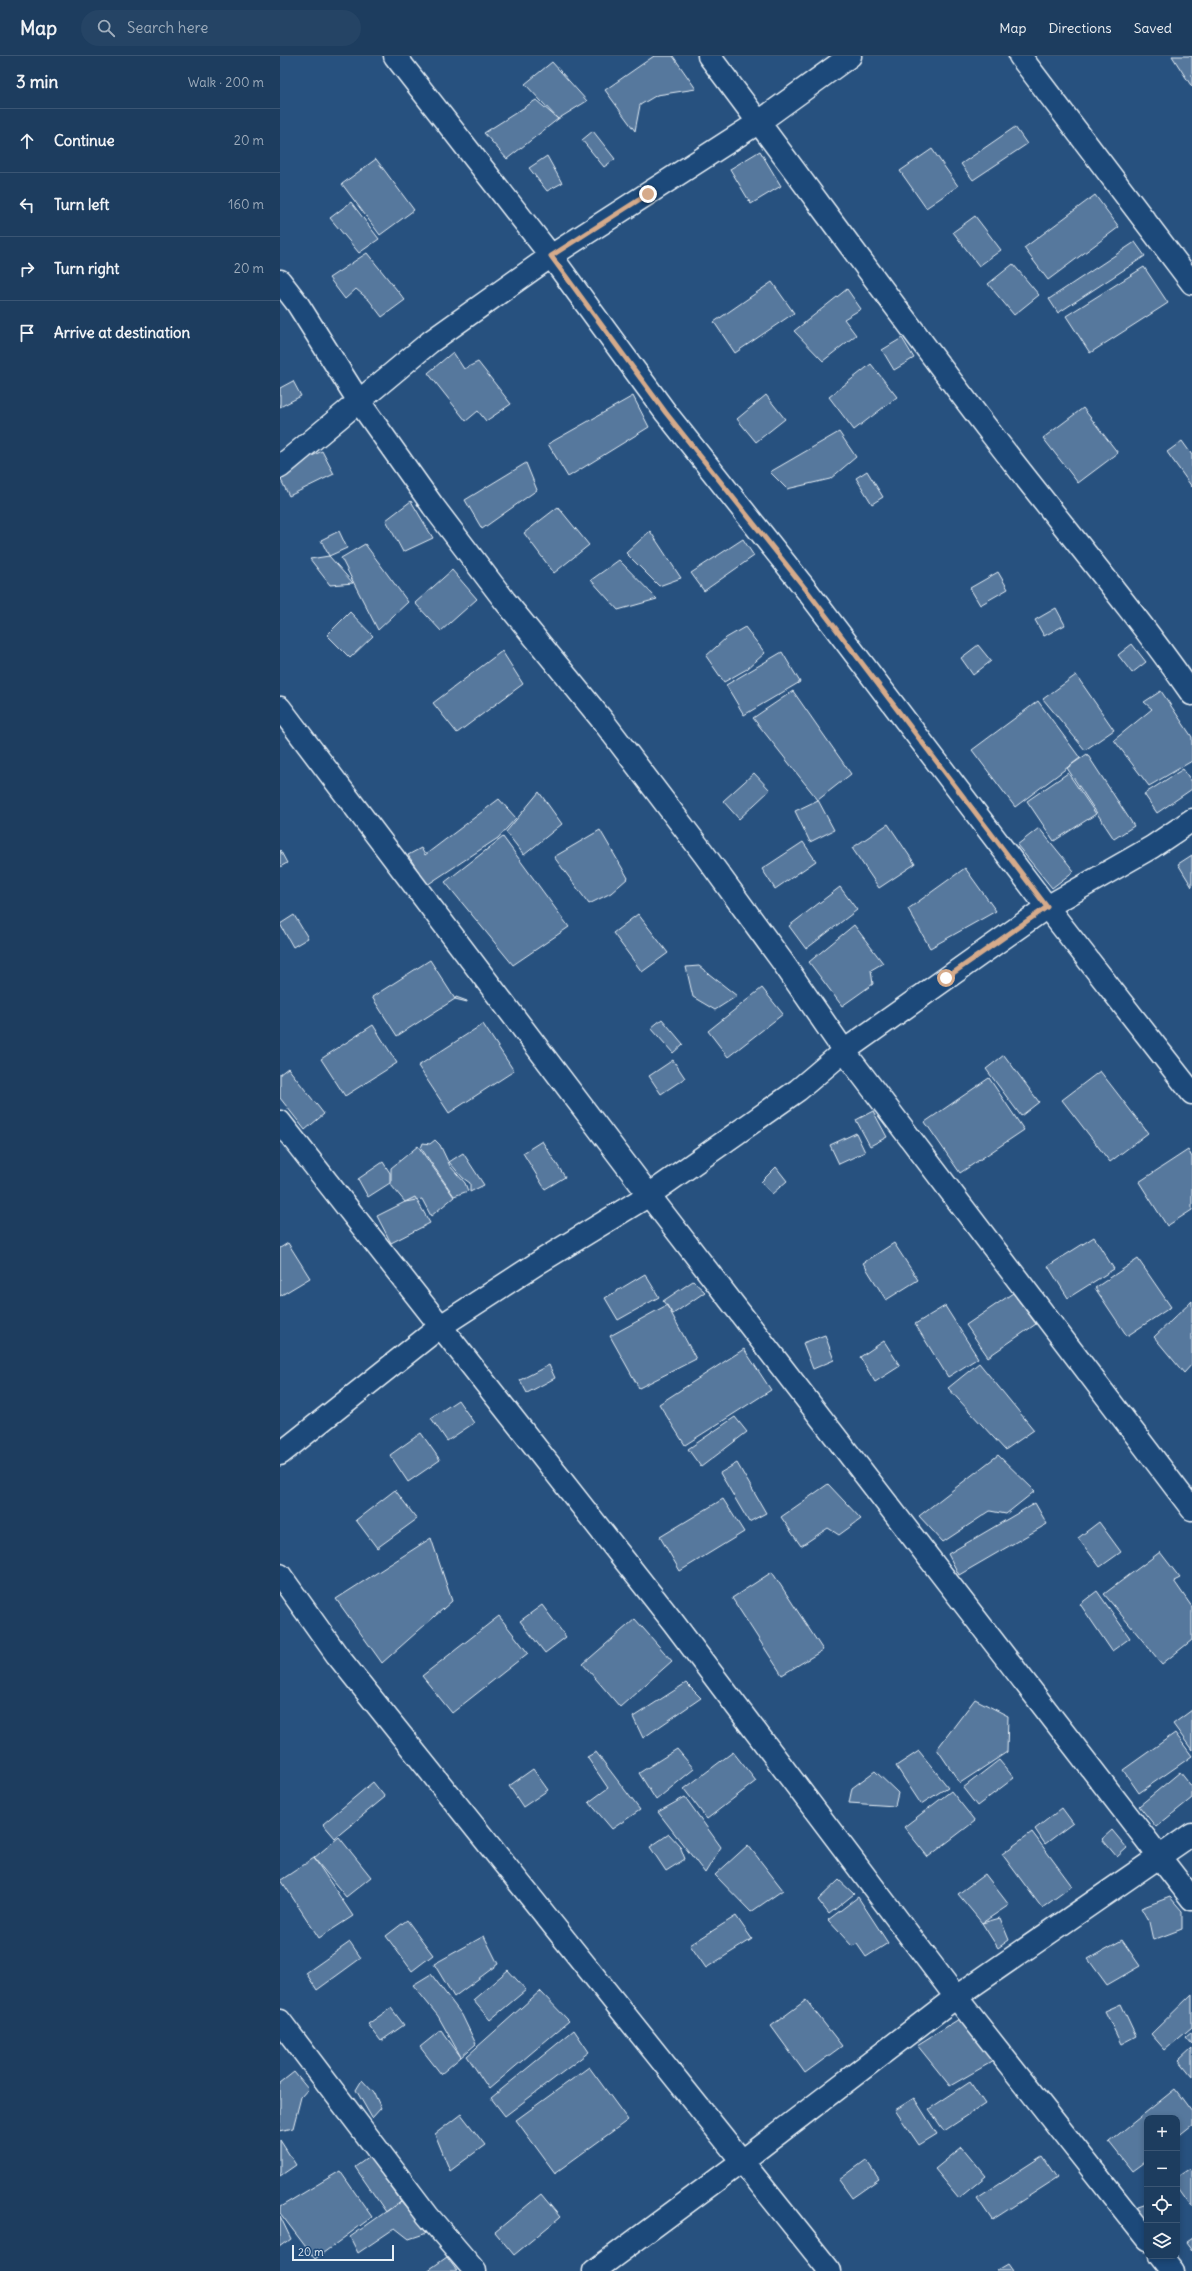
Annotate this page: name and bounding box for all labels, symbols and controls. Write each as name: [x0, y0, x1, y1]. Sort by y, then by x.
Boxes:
search box: [81, 10, 361, 46]
text: Map: [20, 16, 57, 40]
icon: search: [95, 17, 117, 39]
text: Search here: [127, 18, 208, 37]
text: Map: [999, 19, 1026, 37]
text: Directions: [1048, 19, 1112, 37]
text: Saved: [1134, 19, 1172, 37]
text: 3 min: [16, 71, 58, 93]
text: Walk · 200 m: [188, 74, 264, 91]
icon: ahead: [16, 130, 38, 152]
text: Continue: [54, 131, 115, 150]
text: 20 m: [234, 132, 264, 149]
route end: [639, 185, 657, 203]
icon: left: [16, 194, 38, 216]
text: Turn left: [54, 195, 109, 214]
text: 160 m: [228, 196, 264, 213]
icon: right: [16, 258, 38, 280]
text: Turn right: [54, 259, 119, 278]
text: 20 m: [234, 260, 264, 277]
icon: arrive: [16, 322, 38, 344]
text: Arrive at destination: [54, 323, 190, 342]
route start: [937, 969, 955, 987]
map controls: [1144, 2115, 1180, 2259]
button: +: [1144, 2115, 1180, 2151]
button: −: [1144, 2151, 1180, 2187]
button: locate: [1144, 2187, 1180, 2223]
button: layers: [1144, 2223, 1180, 2259]
scale bar: [292, 2243, 394, 2262]
text: 20 m: [298, 2245, 324, 2259]

